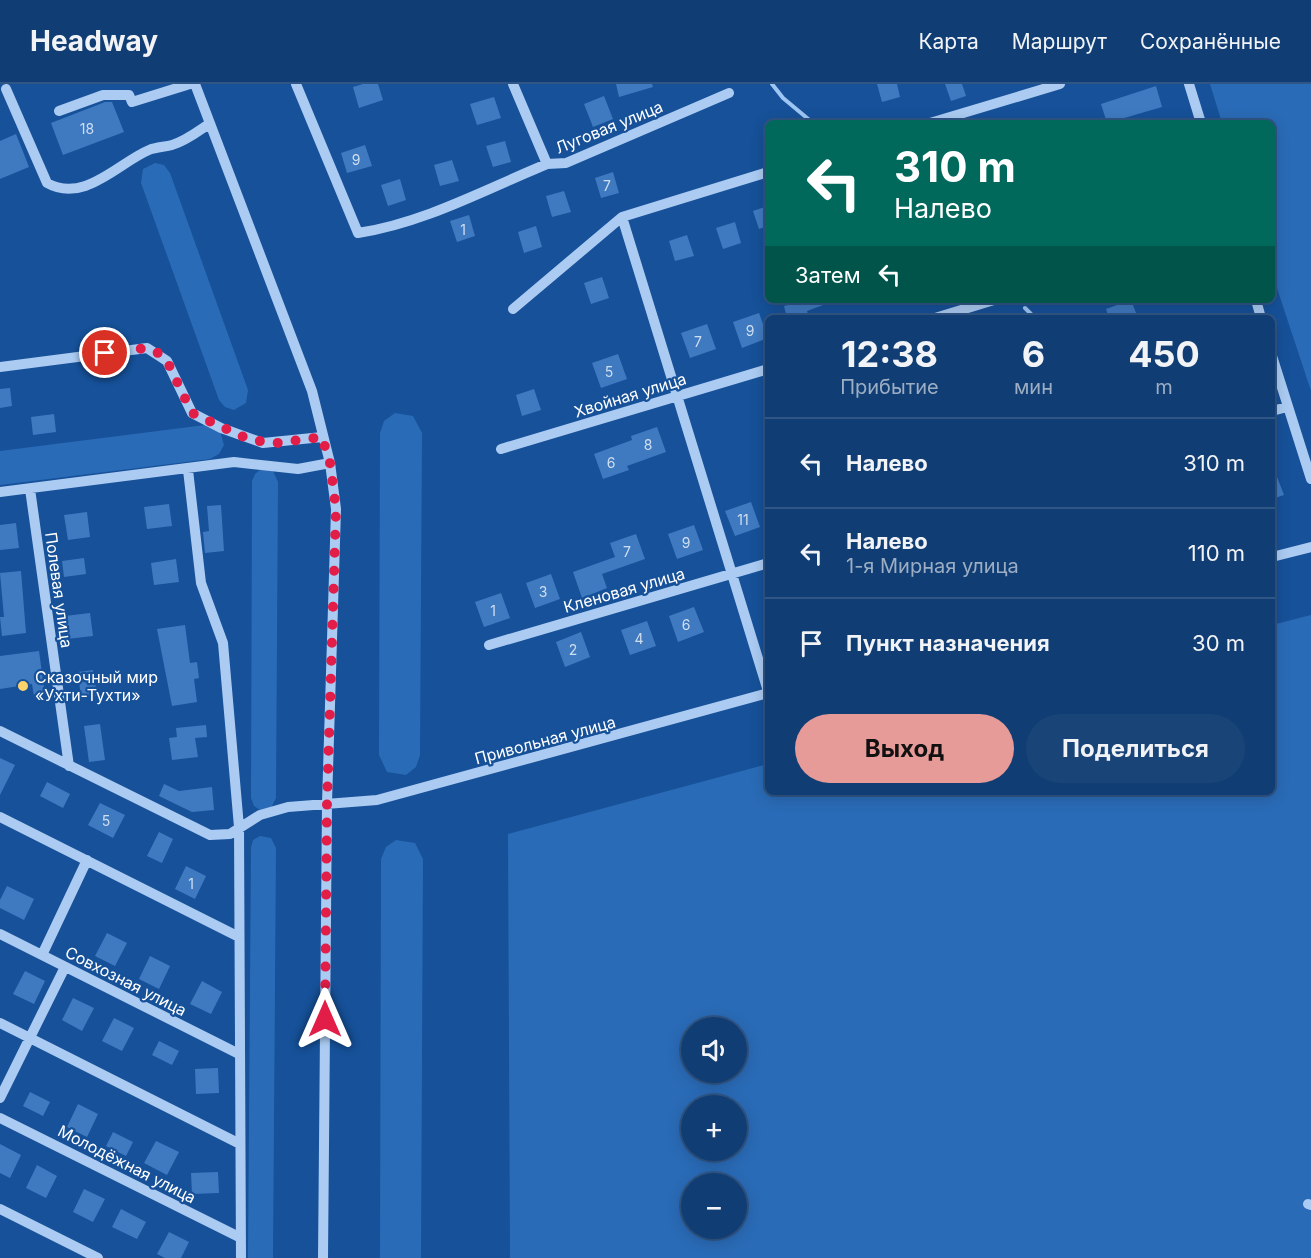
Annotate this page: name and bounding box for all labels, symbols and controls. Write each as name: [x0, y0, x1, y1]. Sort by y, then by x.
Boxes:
text: Headway: [30, 24, 158, 58]
text: Карта: [918, 29, 979, 54]
text: Маршрут: [1012, 29, 1107, 54]
text: Сохранённые: [1140, 29, 1281, 54]
street label: Луговая улица: [552, 96, 666, 158]
house number: 18: [80, 120, 94, 137]
text: 310 m: [894, 141, 1016, 192]
icon: left: [795, 144, 873, 222]
house number: 9: [352, 151, 360, 168]
house number: 7: [603, 177, 611, 194]
text: Налево: [894, 192, 992, 225]
house number: 1: [460, 221, 466, 238]
icon: left: [873, 258, 906, 291]
text: Затем: [795, 262, 861, 288]
house number: 9: [746, 322, 754, 339]
pin: [79, 327, 130, 378]
text: 12:38: [841, 332, 938, 376]
text: 6: [1022, 332, 1045, 376]
text: 450: [1128, 332, 1200, 376]
house number: 7: [694, 333, 702, 350]
icon: arrive: [88, 336, 121, 369]
house number: 5: [605, 363, 613, 380]
street label: Хвойная улица: [571, 368, 689, 422]
text: Прибытие: [840, 375, 939, 399]
text: мин: [1014, 375, 1053, 399]
text: m: [1155, 375, 1173, 399]
house number: 8: [644, 436, 652, 453]
icon: left: [795, 447, 828, 480]
text: Налево: [846, 450, 928, 476]
text: 310 m: [1183, 450, 1245, 476]
house number: 6: [607, 454, 615, 471]
house number: 11: [737, 511, 749, 528]
text: Налево: [846, 528, 928, 554]
street label: Полевая улица: [41, 531, 77, 649]
house number: 9: [682, 534, 690, 551]
icon: left: [795, 537, 828, 570]
text: 110 m: [1188, 540, 1245, 566]
house number: 7: [623, 543, 631, 560]
text: 1-я Мирная улица: [846, 554, 1019, 578]
street label: Кленовая улица: [561, 563, 687, 617]
house number: 3: [539, 583, 547, 600]
house number: 1: [490, 602, 496, 619]
house number: 6: [682, 616, 690, 633]
icon: arrive: [795, 627, 828, 660]
house number: 4: [634, 630, 644, 647]
text: Пункт назначения: [846, 630, 1050, 656]
text: 30 m: [1192, 630, 1245, 656]
house number: 2: [569, 641, 577, 658]
place label: Сказочный мир «Ухти-Тухти»: [35, 667, 158, 705]
marker: Сказочный мир «Ухти-Тухти»: [16, 679, 30, 693]
street label: Привольная улица: [472, 712, 618, 768]
button: Выход: [795, 714, 1014, 783]
button: Поделиться: [1026, 714, 1245, 783]
house number: 5: [102, 812, 110, 829]
house number: 1: [188, 875, 194, 892]
street label: Совхозная улица: [62, 942, 190, 1020]
position arrow: [293, 987, 357, 1051]
map controls: [681, 1017, 747, 1239]
button: sound: [681, 1017, 747, 1083]
button: +: [681, 1095, 747, 1161]
street label: Молодёжная улица: [55, 1121, 199, 1207]
button: −: [681, 1173, 747, 1239]

